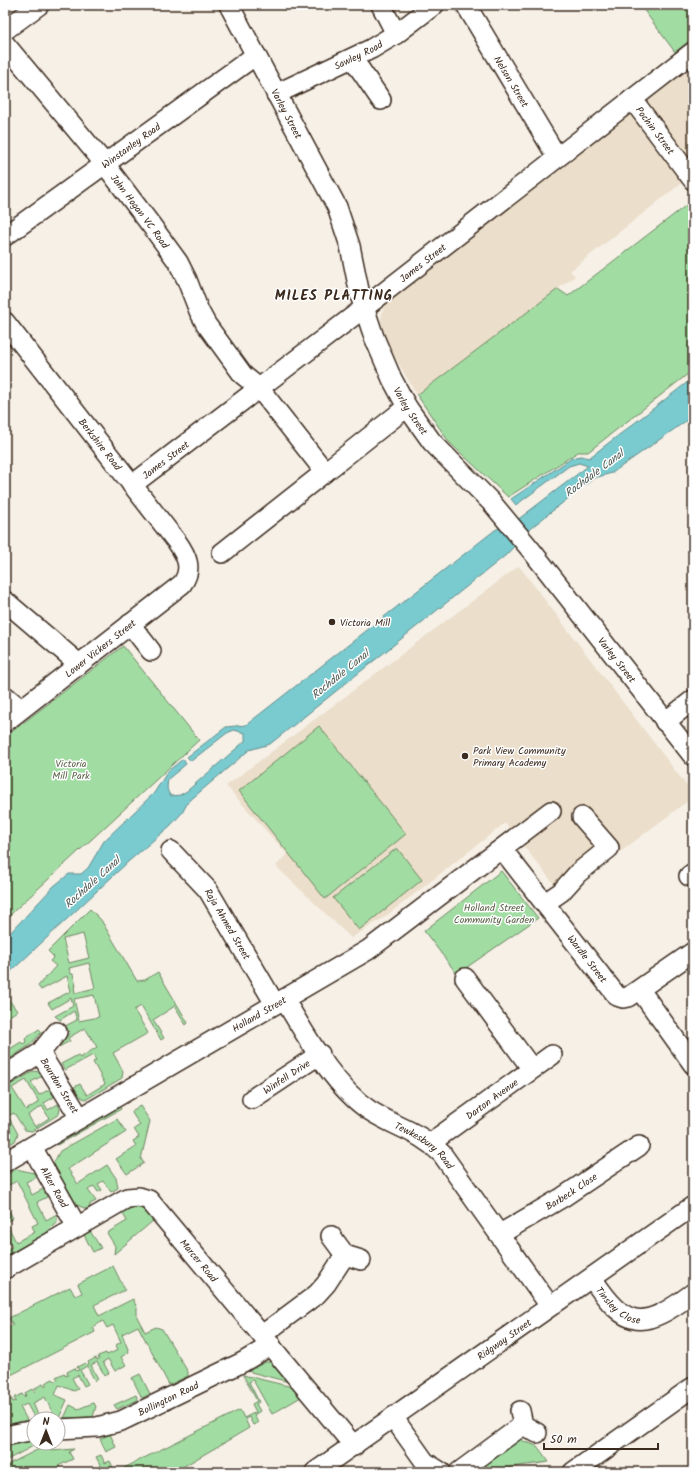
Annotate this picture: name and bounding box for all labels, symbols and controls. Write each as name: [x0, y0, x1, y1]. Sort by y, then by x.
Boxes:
street label: Sawley Road: [332, 36, 387, 74]
street label: Nelson Street: [489, 53, 532, 111]
street label: Varley Street: [266, 86, 306, 142]
street label: Pochin Street: [631, 103, 678, 158]
street label: Winstanley Road: [98, 119, 165, 173]
street label: John Hogan VC Road: [106, 171, 173, 253]
street label: James Street: [396, 240, 450, 287]
district label: MILES PLATTING: [275, 285, 393, 307]
street label: Varley Street: [389, 384, 432, 439]
street label: Berkshire Road: [74, 415, 126, 475]
street label: James Street: [139, 437, 193, 484]
water label: Rochdale Canal: [561, 444, 630, 502]
place label: Victoria Mill: [340, 615, 391, 631]
street label: Lower Vickers Street: [61, 616, 140, 682]
marker: Victoria Mill: [327, 617, 337, 627]
street label: Varley Street: [593, 634, 640, 687]
water label: Rochdale Canal: [308, 644, 375, 704]
place label: Park View Community Primary Academy: [473, 743, 566, 771]
marker: Park View Community Primary Academy: [460, 751, 470, 761]
park label: Victoria Mill Park: [52, 756, 90, 784]
water label: Rochdale Canal: [60, 851, 127, 913]
street label: Raja Ahmed Street: [200, 886, 254, 963]
park label: Holland Street Community Garden: [454, 900, 534, 928]
street label: Wardle Street: [563, 932, 611, 987]
street label: Holland Street: [229, 992, 290, 1037]
street label: Bourdon Street: [36, 1055, 83, 1117]
street label: Winfell Drive: [260, 1055, 314, 1099]
street label: Darton Avenue: [462, 1075, 522, 1124]
street label: Tewkesbury Road: [392, 1118, 458, 1174]
street label: Alker Road: [36, 1164, 72, 1212]
street label: Barbeck Close: [543, 1169, 601, 1215]
street label: Marcer Road: [176, 1236, 222, 1287]
street label: Tinsley Close: [591, 1284, 642, 1329]
street label: Ridgway Street: [474, 1315, 535, 1365]
street label: Bollington Road: [135, 1377, 203, 1421]
north arrow: [26, 1411, 66, 1451]
text: N: [43, 1413, 50, 1431]
scale bar: [544, 1425, 658, 1451]
text: 50 m: [550, 1430, 577, 1449]

